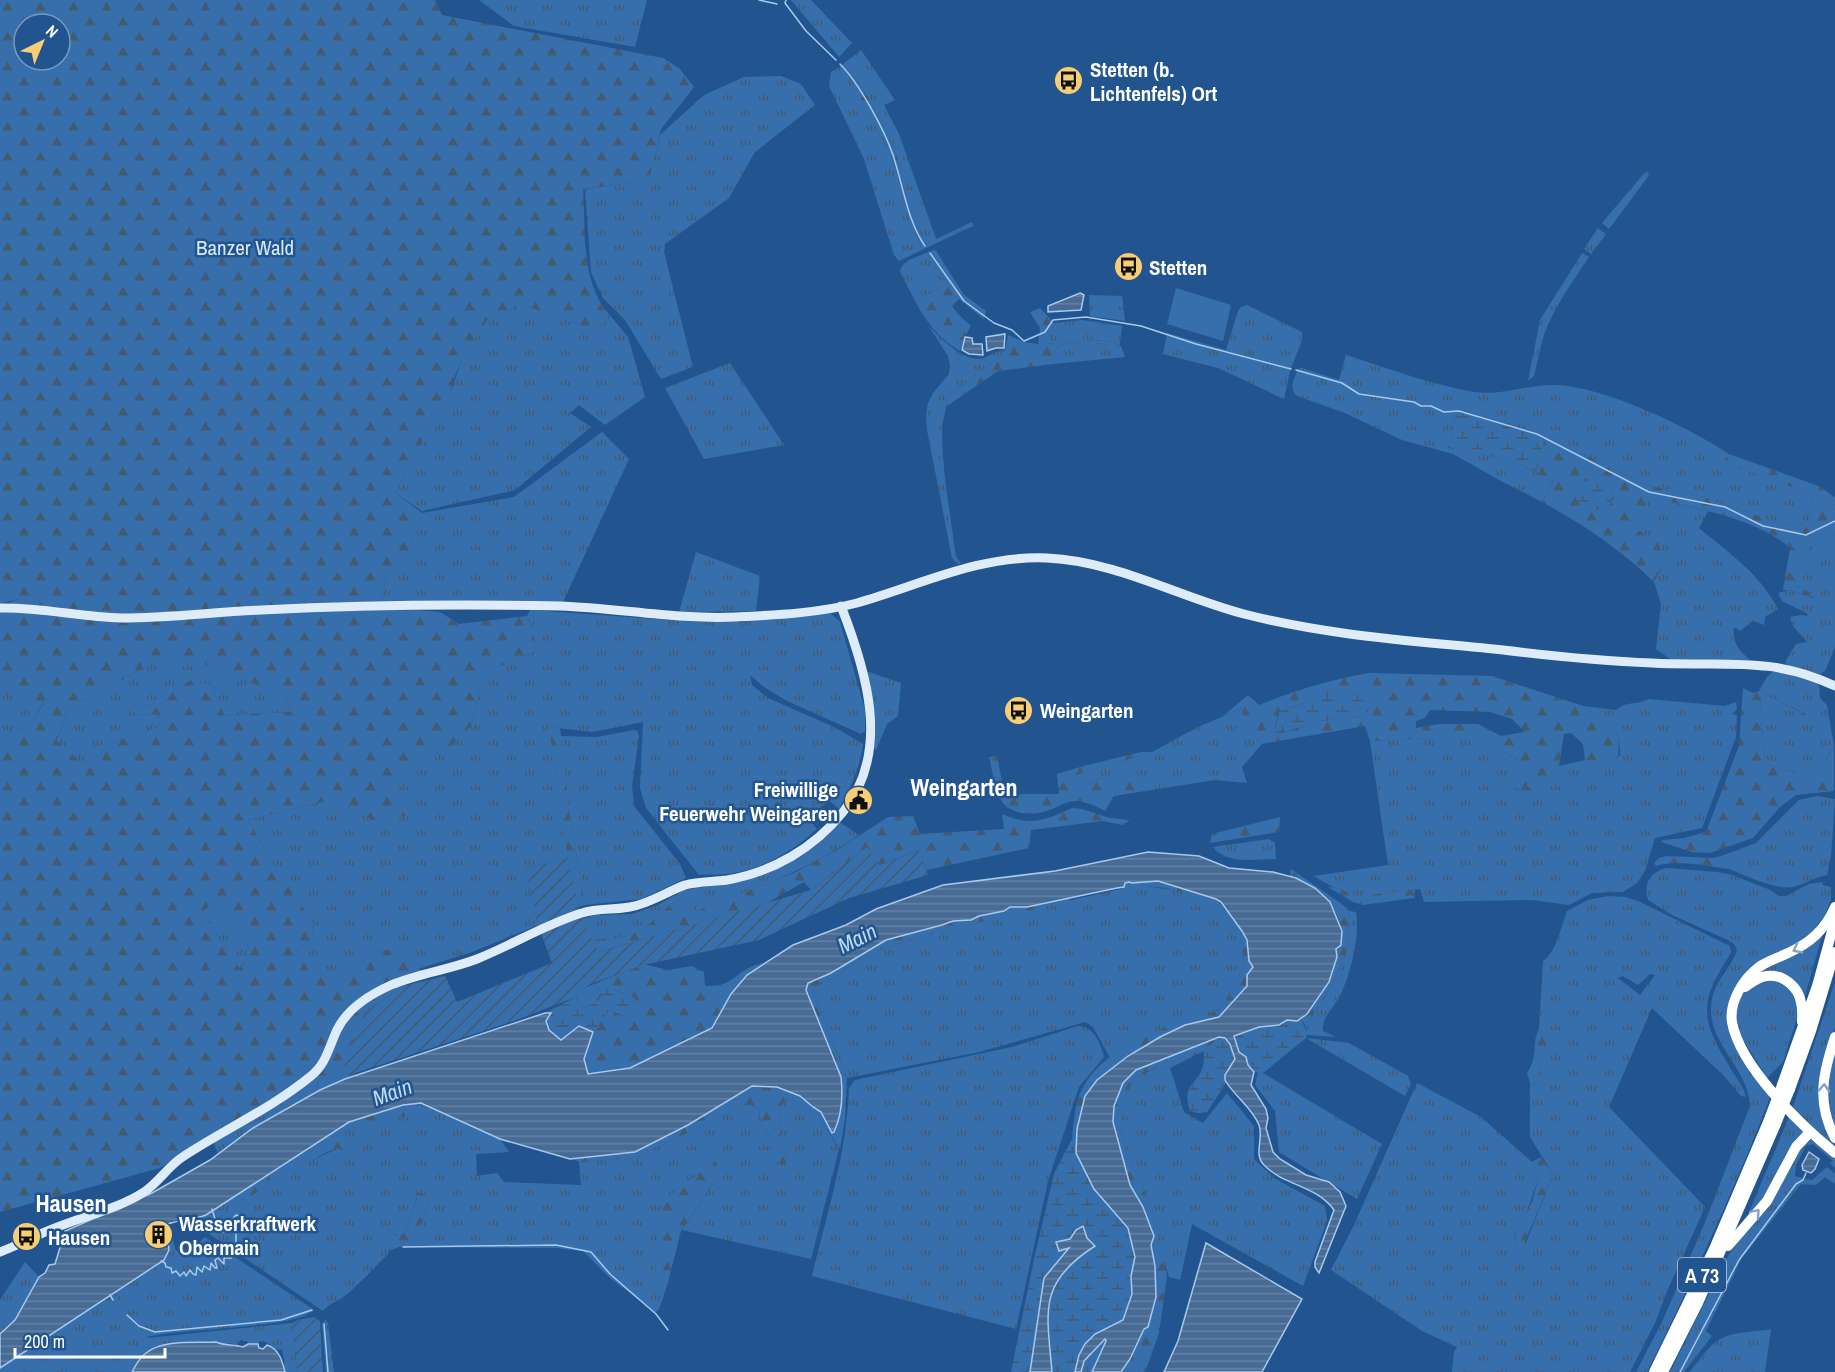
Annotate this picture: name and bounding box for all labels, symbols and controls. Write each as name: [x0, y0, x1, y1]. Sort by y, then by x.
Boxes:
north arrow: [12, 12, 72, 72]
text: N: [41, 20, 63, 42]
place label: Stetten (b. Lichtenfels) Ort: [1090, 55, 1218, 108]
bus stop icon: Stetten (b. Lichtenfels) Ort: [1053, 65, 1085, 97]
park label: Banzer Wald: [196, 233, 294, 262]
bus stop icon: Stetten: [1112, 251, 1144, 283]
place label: Stetten: [1149, 253, 1207, 282]
bus stop icon: Weingarten: [1003, 694, 1035, 726]
place label: Weingarten: [1040, 696, 1133, 725]
district label: Weingarten: [911, 771, 1017, 803]
place label: Freiwillige Feuerwehr Weingaren: [659, 775, 838, 828]
public building icon: Freiwillige Feuerwehr Weingaren: [843, 785, 875, 817]
water label: Main: [832, 916, 882, 960]
one-way arrow: [1792, 942, 1803, 953]
water label: Main: [368, 1071, 416, 1113]
one-way arrow: [1817, 1083, 1830, 1092]
district label: Hausen: [35, 1187, 107, 1219]
place label: Wasserkraftwerk Obermain: [179, 1209, 317, 1262]
one-way arrow: [1749, 1209, 1760, 1220]
building icon: Wasserkraftwerk Obermain: [142, 1219, 174, 1251]
bus stop icon: Hausen: [11, 1221, 43, 1253]
place label: Hausen: [48, 1223, 110, 1252]
road number: A 73: [1678, 1258, 1726, 1292]
scale bar: [15, 1321, 165, 1359]
text: 200 m: [24, 1329, 65, 1354]

